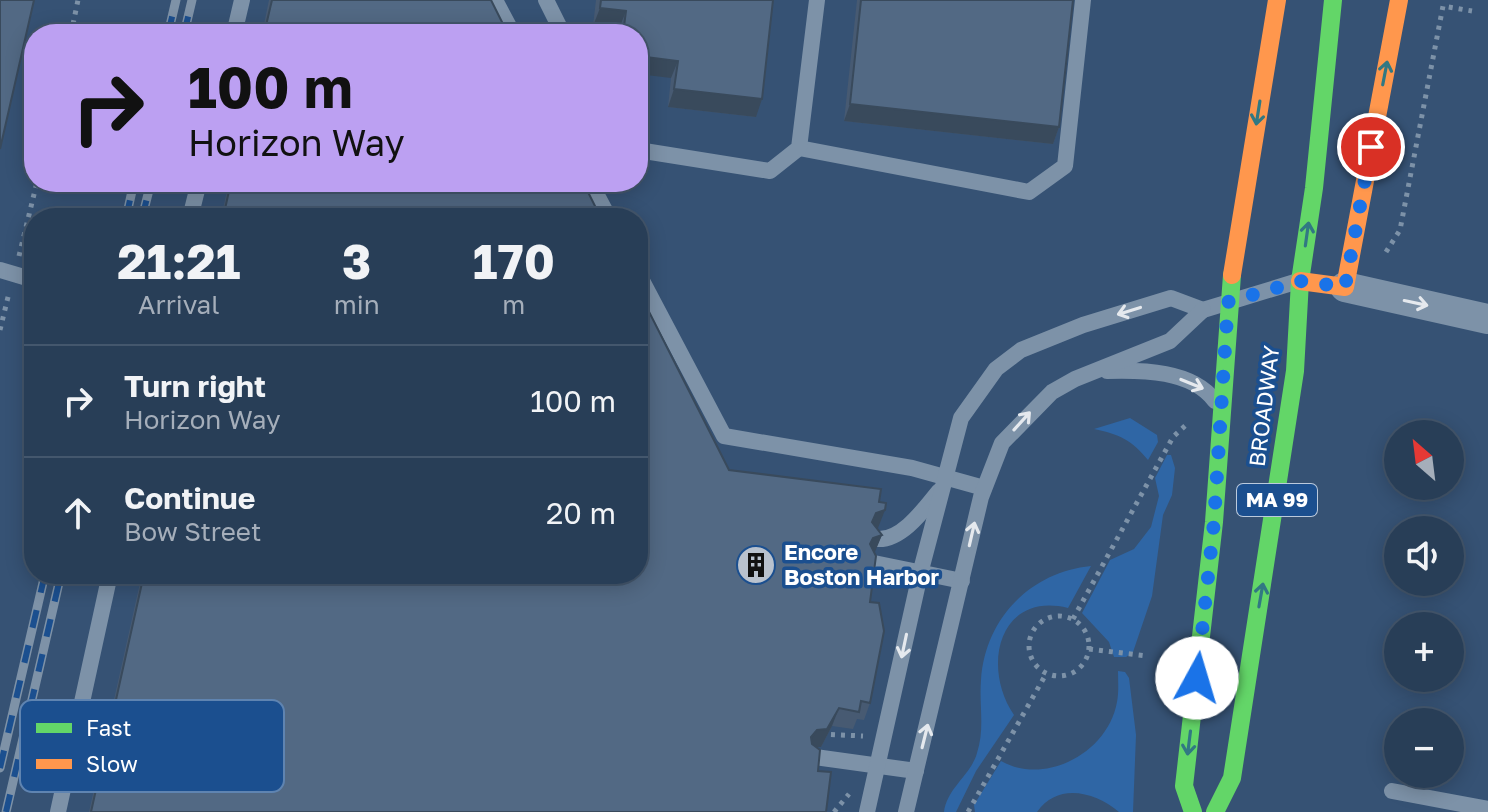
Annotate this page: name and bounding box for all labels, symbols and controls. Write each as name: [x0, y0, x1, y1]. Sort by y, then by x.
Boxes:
text: 100 m: [188, 53, 353, 120]
icon: right: [56, 56, 160, 160]
one-way arrow: [1378, 60, 1393, 86]
one-way arrow: [1250, 100, 1265, 126]
pin: [1337, 113, 1405, 181]
text: Horizon Way: [188, 121, 405, 164]
icon: arrive: [1349, 125, 1393, 169]
one-way arrow: [1300, 222, 1315, 247]
text: 21:21: [117, 232, 241, 290]
text: 3: [342, 232, 371, 290]
text: 170: [473, 232, 555, 290]
text: Arrival: [138, 289, 220, 320]
text: min: [334, 289, 380, 320]
text: m: [502, 289, 525, 320]
one-way arrow: [1403, 296, 1428, 311]
one-way arrow: [1116, 304, 1142, 319]
street label: BROADWAY: [1243, 344, 1284, 468]
text: Turn right: [124, 368, 266, 404]
one-way arrow: [1179, 378, 1204, 392]
icon: right: [56, 379, 100, 423]
text: 100 m: [530, 383, 616, 419]
text: Horizon Way: [124, 404, 280, 435]
one-way arrow: [1012, 411, 1031, 431]
north arrow: [1384, 420, 1464, 500]
map controls: [1384, 420, 1464, 788]
text: Continue: [124, 480, 255, 516]
road number: MA 99: [1237, 484, 1317, 516]
icon: ahead: [56, 491, 100, 535]
text: 20 m: [546, 495, 616, 531]
text: Bow Street: [124, 516, 261, 547]
button: sound: [1384, 516, 1464, 596]
one-way arrow: [965, 522, 980, 548]
place label: Encore Boston Harbor: [784, 538, 940, 590]
building icon: Encore Boston Harbor: [735, 544, 777, 586]
one-way arrow: [1254, 583, 1269, 608]
button: +: [1384, 612, 1464, 692]
one-way arrow: [896, 633, 911, 659]
position arrow: [1155, 636, 1239, 720]
legend: [20, 700, 284, 792]
button: −: [1384, 708, 1464, 788]
text: Fast: [86, 714, 132, 741]
one-way arrow: [918, 724, 933, 750]
one-way arrow: [1181, 729, 1196, 755]
text: Slow: [86, 750, 138, 777]

